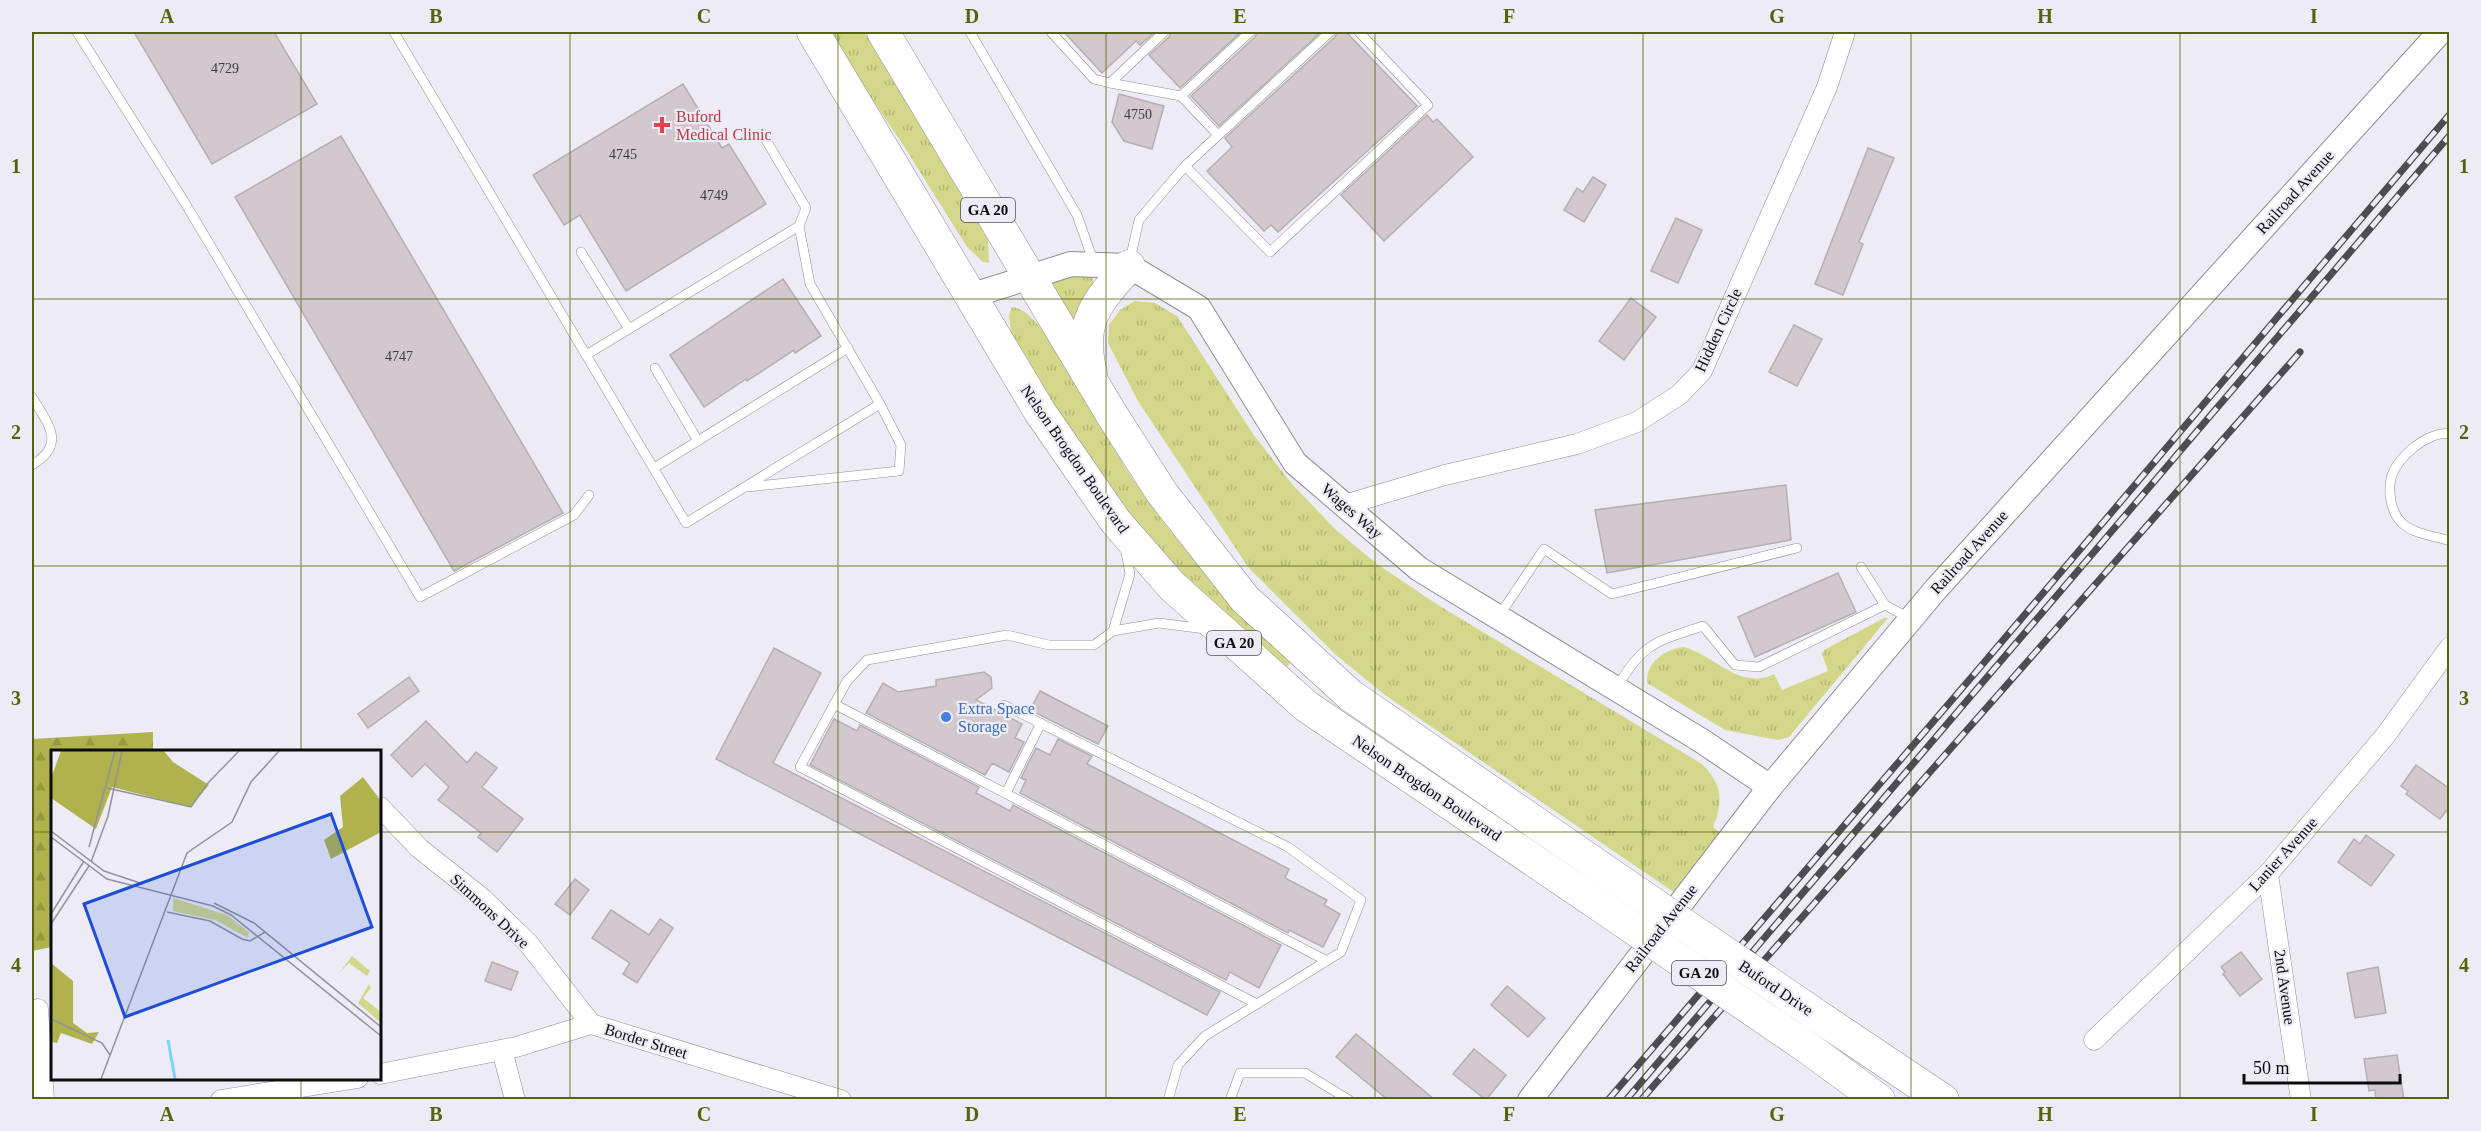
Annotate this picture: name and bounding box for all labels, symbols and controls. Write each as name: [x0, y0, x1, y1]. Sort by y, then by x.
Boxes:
text: A: [160, 5, 175, 27]
text: B: [429, 5, 443, 27]
text: C: [697, 5, 711, 27]
text: D: [965, 5, 979, 27]
text: E: [1233, 5, 1247, 27]
text: F: [1503, 5, 1515, 27]
text: G: [1769, 5, 1785, 27]
text: H: [2037, 5, 2053, 27]
text: I: [2310, 5, 2318, 27]
house number: 4729: [211, 61, 239, 76]
house number: 4750: [1124, 107, 1152, 122]
place label: Buford Medical Clinic: [676, 108, 772, 143]
marker: Buford Medical Clinic: [653, 116, 671, 134]
house number: 4745: [609, 147, 637, 162]
street label: Railroad Avenue: [2253, 147, 2337, 237]
text: 1: [11, 155, 21, 177]
text: 1: [2459, 155, 2469, 177]
house number: 4749: [700, 188, 728, 203]
road number: GA 20: [961, 198, 1015, 222]
street label: Hidden Circle: [1691, 286, 1745, 374]
house number: 4747: [385, 349, 413, 364]
street label: Nelson Brogdon Boulevard: [1017, 382, 1132, 537]
text: 2: [11, 421, 21, 443]
text: 2: [2459, 421, 2469, 443]
street label: Wages Way: [1318, 480, 1386, 543]
street label: Railroad Avenue: [1927, 507, 2011, 597]
road number: GA 20: [1207, 631, 1261, 655]
text: 3: [11, 687, 21, 709]
text: 3: [2459, 687, 2469, 709]
place label: Extra Space Storage: [958, 700, 1035, 736]
marker: Extra Space Storage: [939, 710, 953, 724]
street label: Nelson Brogdon Boulevard: [1349, 732, 1505, 845]
inset map: [51, 750, 381, 1080]
street label: Lanier Avenue: [2245, 814, 2321, 894]
street label: Simmons Drive: [447, 870, 533, 952]
street label: Railroad Avenue: [1621, 881, 1701, 975]
street label: 2nd Avenue: [2271, 948, 2299, 1026]
text: 4: [11, 954, 21, 976]
text: 4: [2459, 954, 2469, 976]
street label: Buford Drive: [1736, 957, 1816, 1019]
road number: GA 20: [1672, 961, 1726, 985]
street label: Border Street: [603, 1020, 690, 1062]
scale bar: [2244, 1047, 2400, 1085]
text: 50 m: [2253, 1058, 2290, 1078]
text: A: [160, 1103, 175, 1125]
text: B: [429, 1103, 443, 1125]
text: C: [697, 1103, 711, 1125]
text: D: [965, 1103, 979, 1125]
text: E: [1233, 1103, 1247, 1125]
text: F: [1503, 1103, 1515, 1125]
text: G: [1769, 1103, 1785, 1125]
text: H: [2037, 1103, 2053, 1125]
text: I: [2310, 1103, 2318, 1125]

